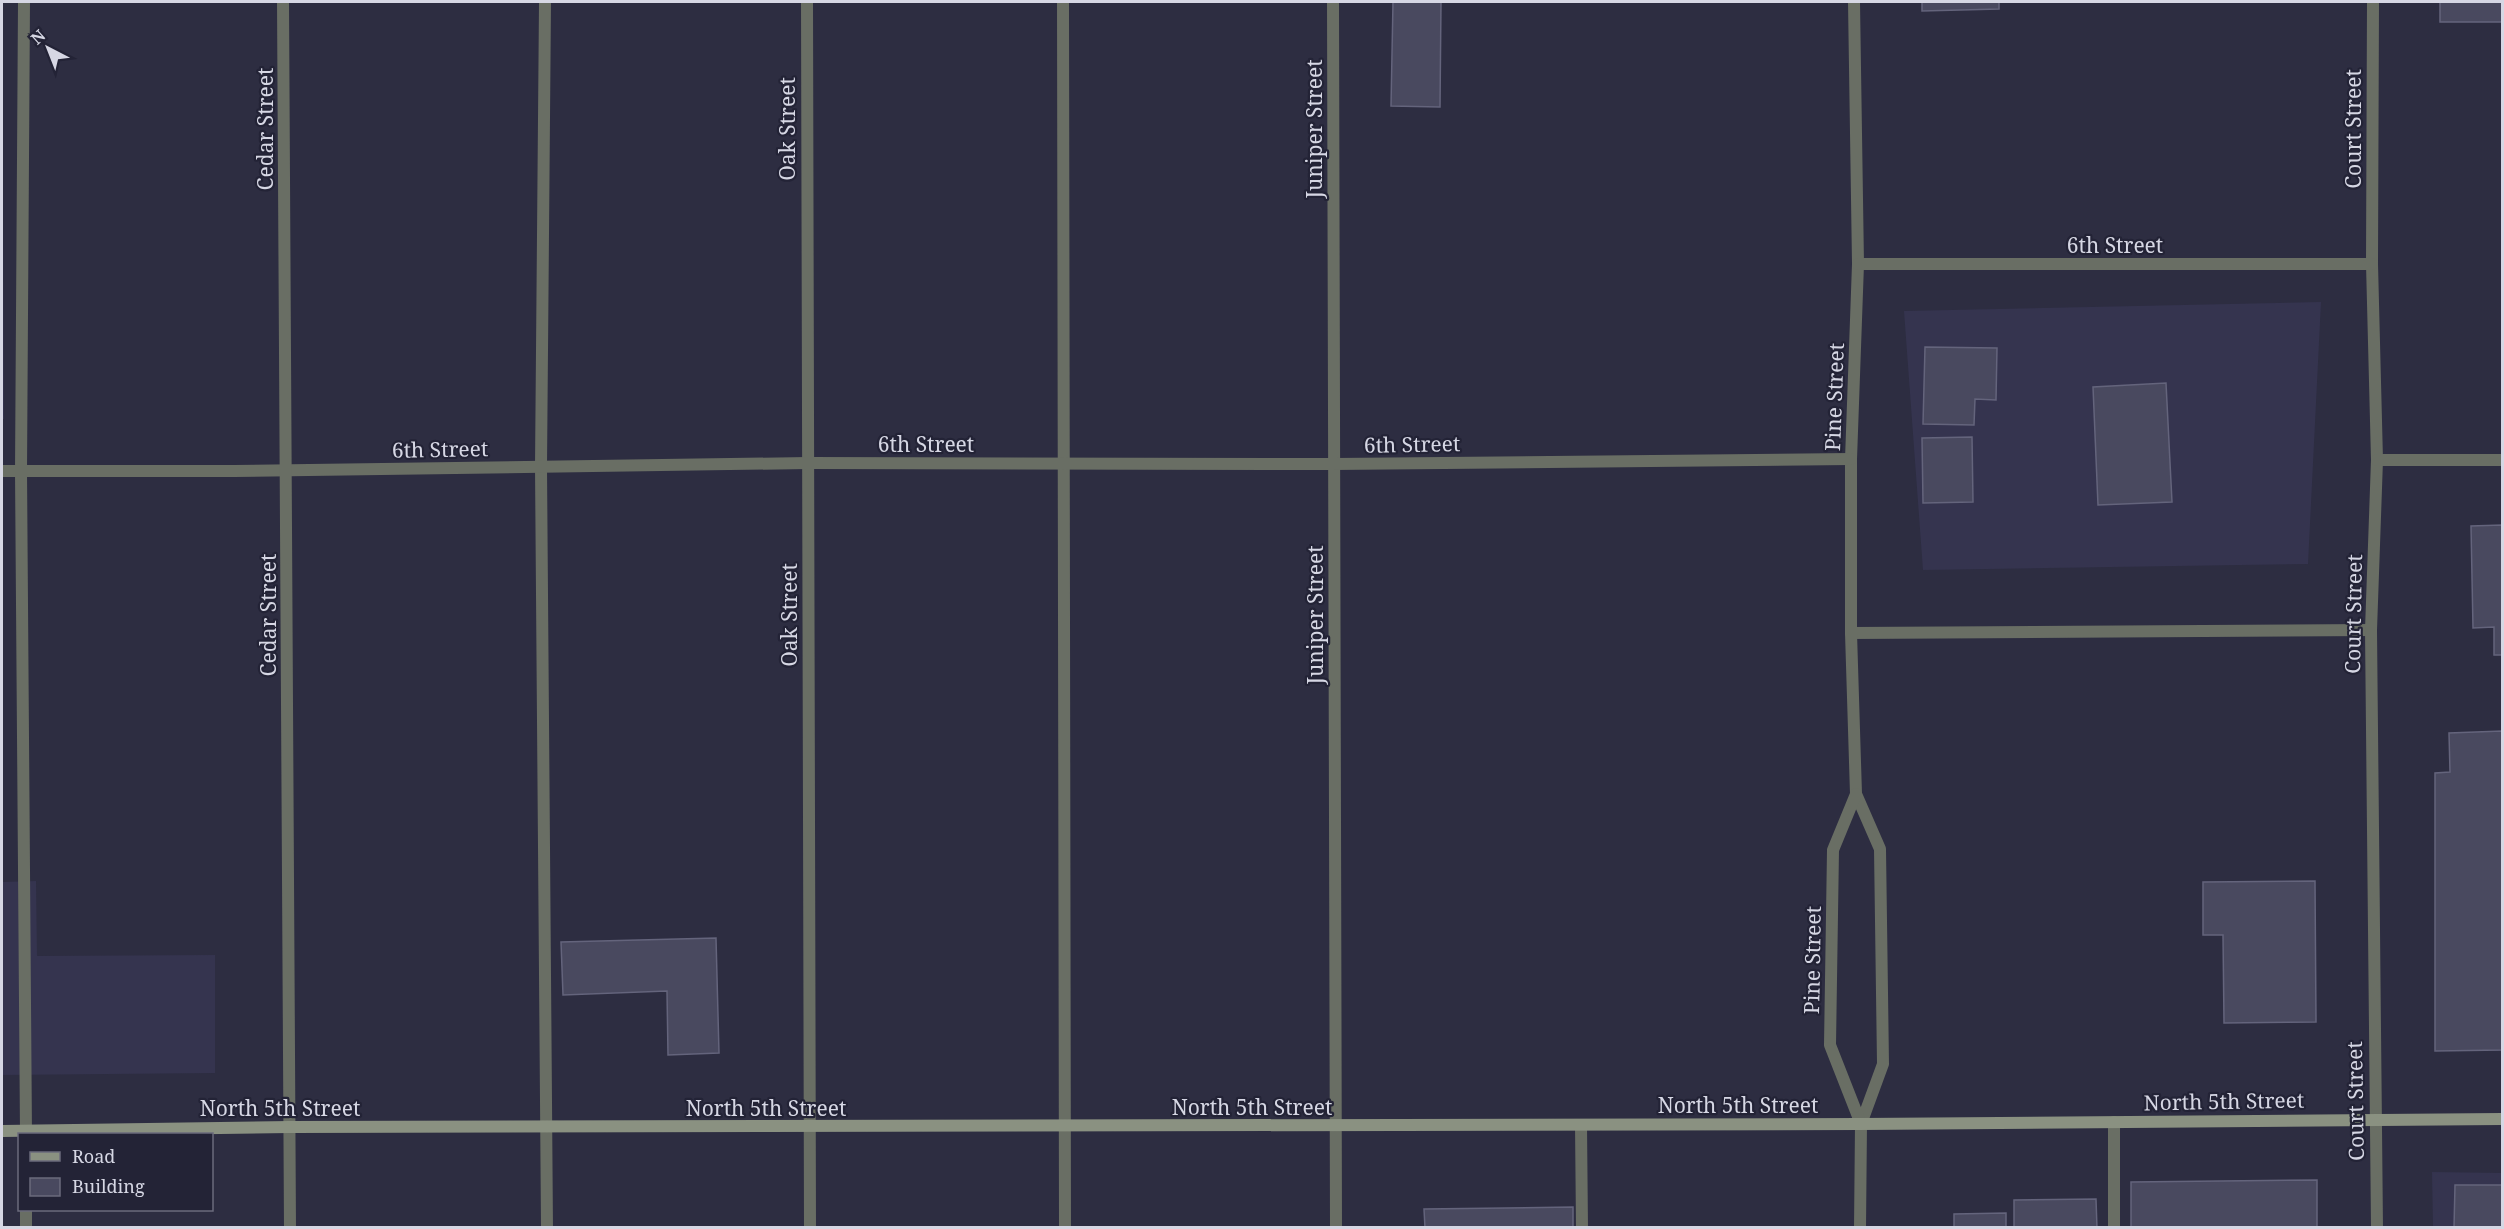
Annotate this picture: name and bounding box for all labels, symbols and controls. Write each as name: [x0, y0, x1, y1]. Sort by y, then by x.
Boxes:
north arrow: [18, 18, 78, 78]
text: N: [26, 24, 50, 49]
street label: Juniper Street: [1300, 59, 1328, 200]
street label: Cedar Street: [251, 68, 279, 190]
street label: Court Street: [2339, 69, 2367, 189]
street label: Oak Street: [773, 77, 801, 181]
street label: 6th Street: [2067, 231, 2163, 259]
street label: Pine Street: [1818, 342, 1850, 452]
street label: 6th Street: [1364, 429, 1460, 459]
street label: 6th Street: [878, 430, 974, 458]
street label: 6th Street: [392, 434, 488, 464]
street label: Juniper Street: [1301, 545, 1329, 686]
street label: Cedar Street: [254, 554, 282, 676]
street label: Court Street: [2338, 554, 2368, 674]
street label: Oak Street: [775, 563, 803, 667]
street label: Pine Street: [1797, 906, 1827, 1014]
street label: Court Street: [2340, 1041, 2370, 1161]
street label: North 5th Street: [2143, 1086, 2305, 1116]
street label: North 5th Street: [1658, 1091, 1818, 1119]
street label: North 5th Street: [1172, 1093, 1332, 1121]
street label: North 5th Street: [200, 1094, 360, 1122]
street label: North 5th Street: [686, 1094, 846, 1122]
legend: [18, 1133, 213, 1211]
text: Road: [72, 1144, 115, 1168]
text: Building: [72, 1174, 145, 1198]

